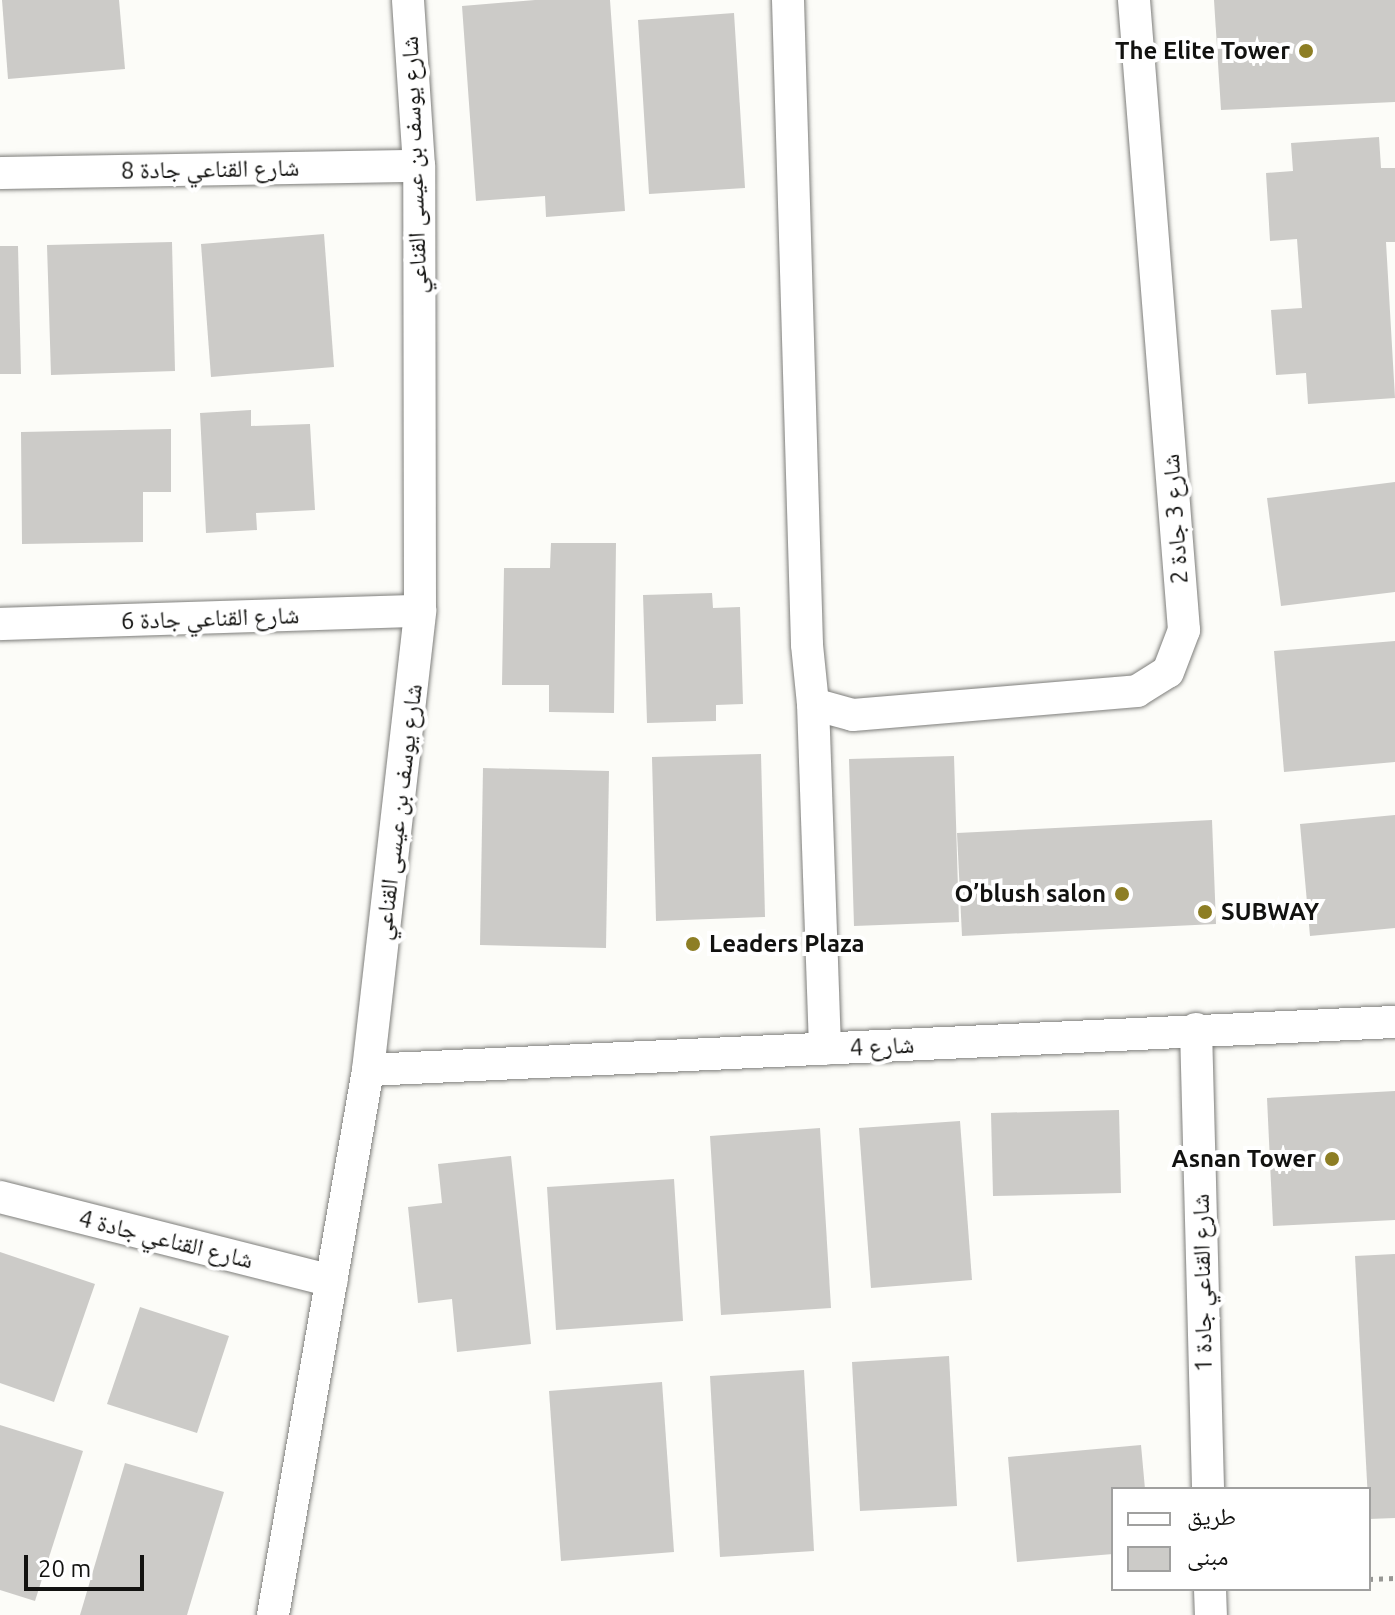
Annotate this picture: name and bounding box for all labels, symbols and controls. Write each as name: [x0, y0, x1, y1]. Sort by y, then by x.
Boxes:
street label: شارع يوسف بن عيسى القناعي: [395, 36, 433, 294]
place label: The Elite Tower: [1115, 37, 1290, 65]
marker: The Elite Tower: [1297, 42, 1315, 60]
street label: شارع القناعي جادة 8: [121, 153, 299, 185]
street label: شارع 3 جادة 2: [1156, 453, 1194, 585]
street label: شارع القناعي جادة 6: [120, 600, 300, 636]
street label: شارع يوسف بن عيسى القناعي: [368, 682, 428, 942]
place label: O’blush salon: [954, 880, 1106, 908]
marker: O’blush salon: [1113, 885, 1131, 903]
place label: SUBWAY: [1221, 898, 1319, 926]
marker: SUBWAY: [1196, 903, 1214, 921]
place label: Leaders Plaza: [709, 930, 864, 958]
marker: Leaders Plaza: [684, 935, 702, 953]
street label: شارع 4: [849, 1030, 915, 1062]
place label: Asnan Tower: [1172, 1145, 1316, 1173]
marker: Asnan Tower: [1323, 1150, 1341, 1168]
street label: شارع القناعي جادة 1: [1186, 1194, 1218, 1372]
street label: شارع القناعي جادة 4: [76, 1203, 256, 1275]
legend: [1111, 1487, 1371, 1591]
text: طريق: [1187, 1503, 1236, 1530]
scale bar: [28, 1539, 148, 1589]
text: مبنى: [1187, 1543, 1228, 1570]
text: 20 m: [38, 1555, 91, 1582]

